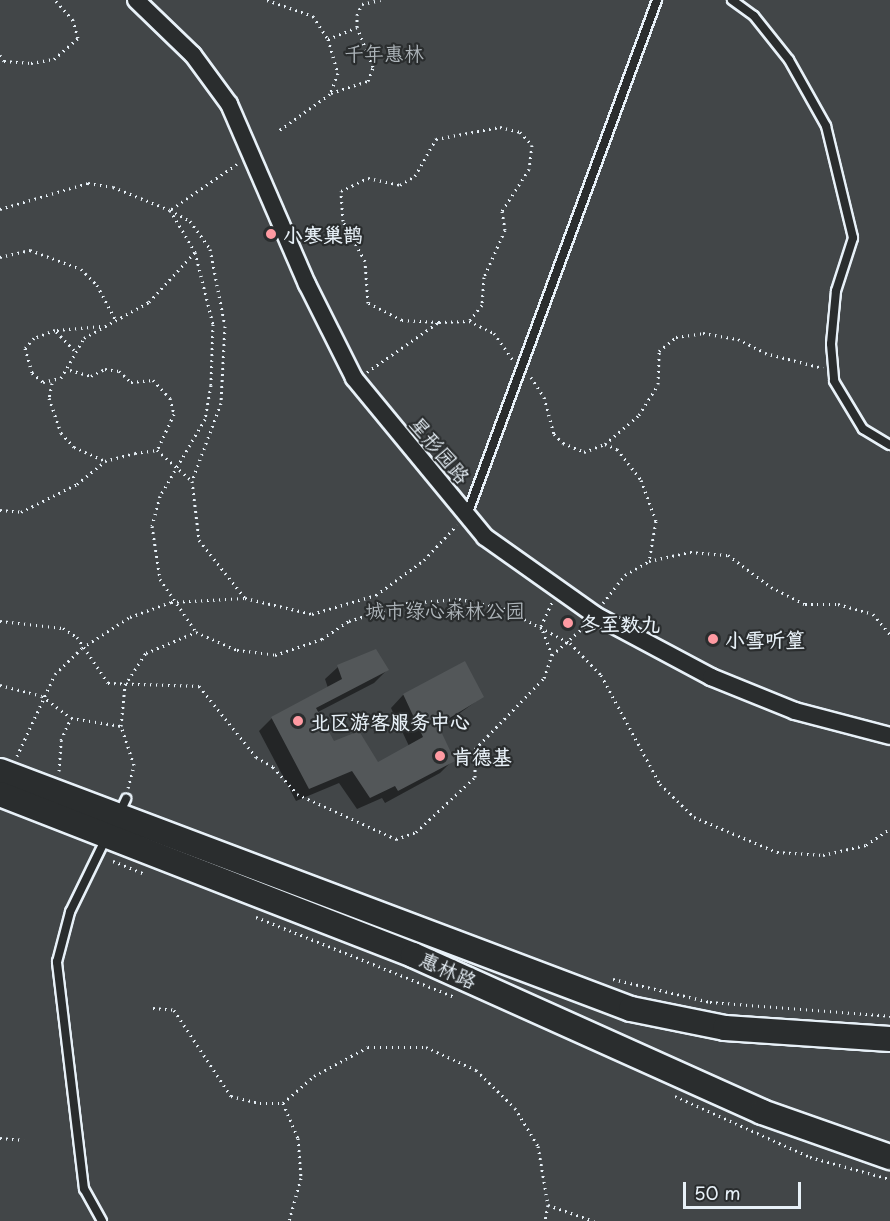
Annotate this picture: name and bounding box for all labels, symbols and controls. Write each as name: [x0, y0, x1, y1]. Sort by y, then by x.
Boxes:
park label: 千年惠林: [344, 41, 424, 65]
place label: 小寒巢鹊: [283, 222, 363, 246]
marker: 小寒巢鹊: [264, 227, 278, 241]
street label: 星形园路: [405, 412, 475, 488]
park label: 城市绿心森林公园: [365, 598, 525, 622]
place label: 冬至数九: [580, 611, 660, 635]
marker: 冬至数九: [561, 616, 575, 630]
place label: 小雪听篁: [725, 627, 805, 651]
marker: 小雪听篁: [706, 632, 720, 646]
place label: 北区游客服务中心: [310, 709, 470, 733]
marker: 北区游客服务中心: [291, 714, 305, 728]
place label: 肯德基: [452, 744, 512, 768]
marker: 肯德基: [433, 749, 447, 763]
street label: 惠林路: [416, 947, 480, 993]
scale bar: [686, 1170, 804, 1208]
text: 50 m: [694, 1179, 741, 1206]

